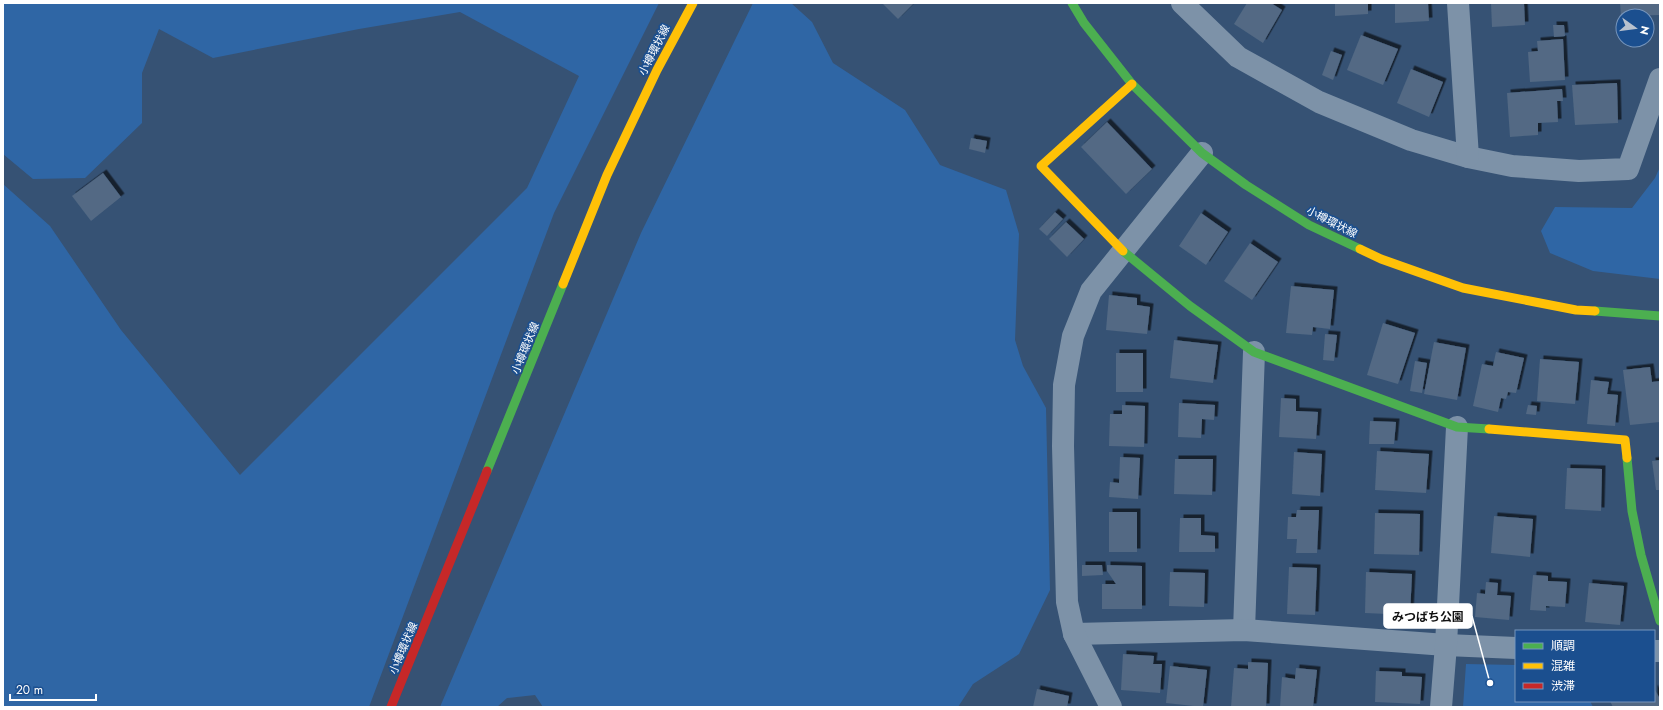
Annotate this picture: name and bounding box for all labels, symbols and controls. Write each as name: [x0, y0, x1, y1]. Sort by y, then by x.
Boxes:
north arrow: [1615, 8, 1655, 48]
street label: 小樽環状線: [634, 22, 674, 78]
text: N: [1636, 24, 1654, 37]
street label: 小樽環状線: [1304, 202, 1360, 242]
street label: 小樽環状線: [507, 320, 543, 376]
callout: みつばち公園: [1384, 604, 1472, 628]
text: みつばち公園: [1392, 608, 1464, 626]
street label: 小樽環状線: [385, 620, 421, 676]
legend: [1515, 630, 1655, 702]
text: 順調: [1551, 637, 1575, 655]
text: 混雑: [1551, 657, 1575, 675]
scale bar: [10, 676, 96, 702]
text: 渋滞: [1551, 677, 1575, 695]
text: 20 m: [16, 681, 43, 699]

